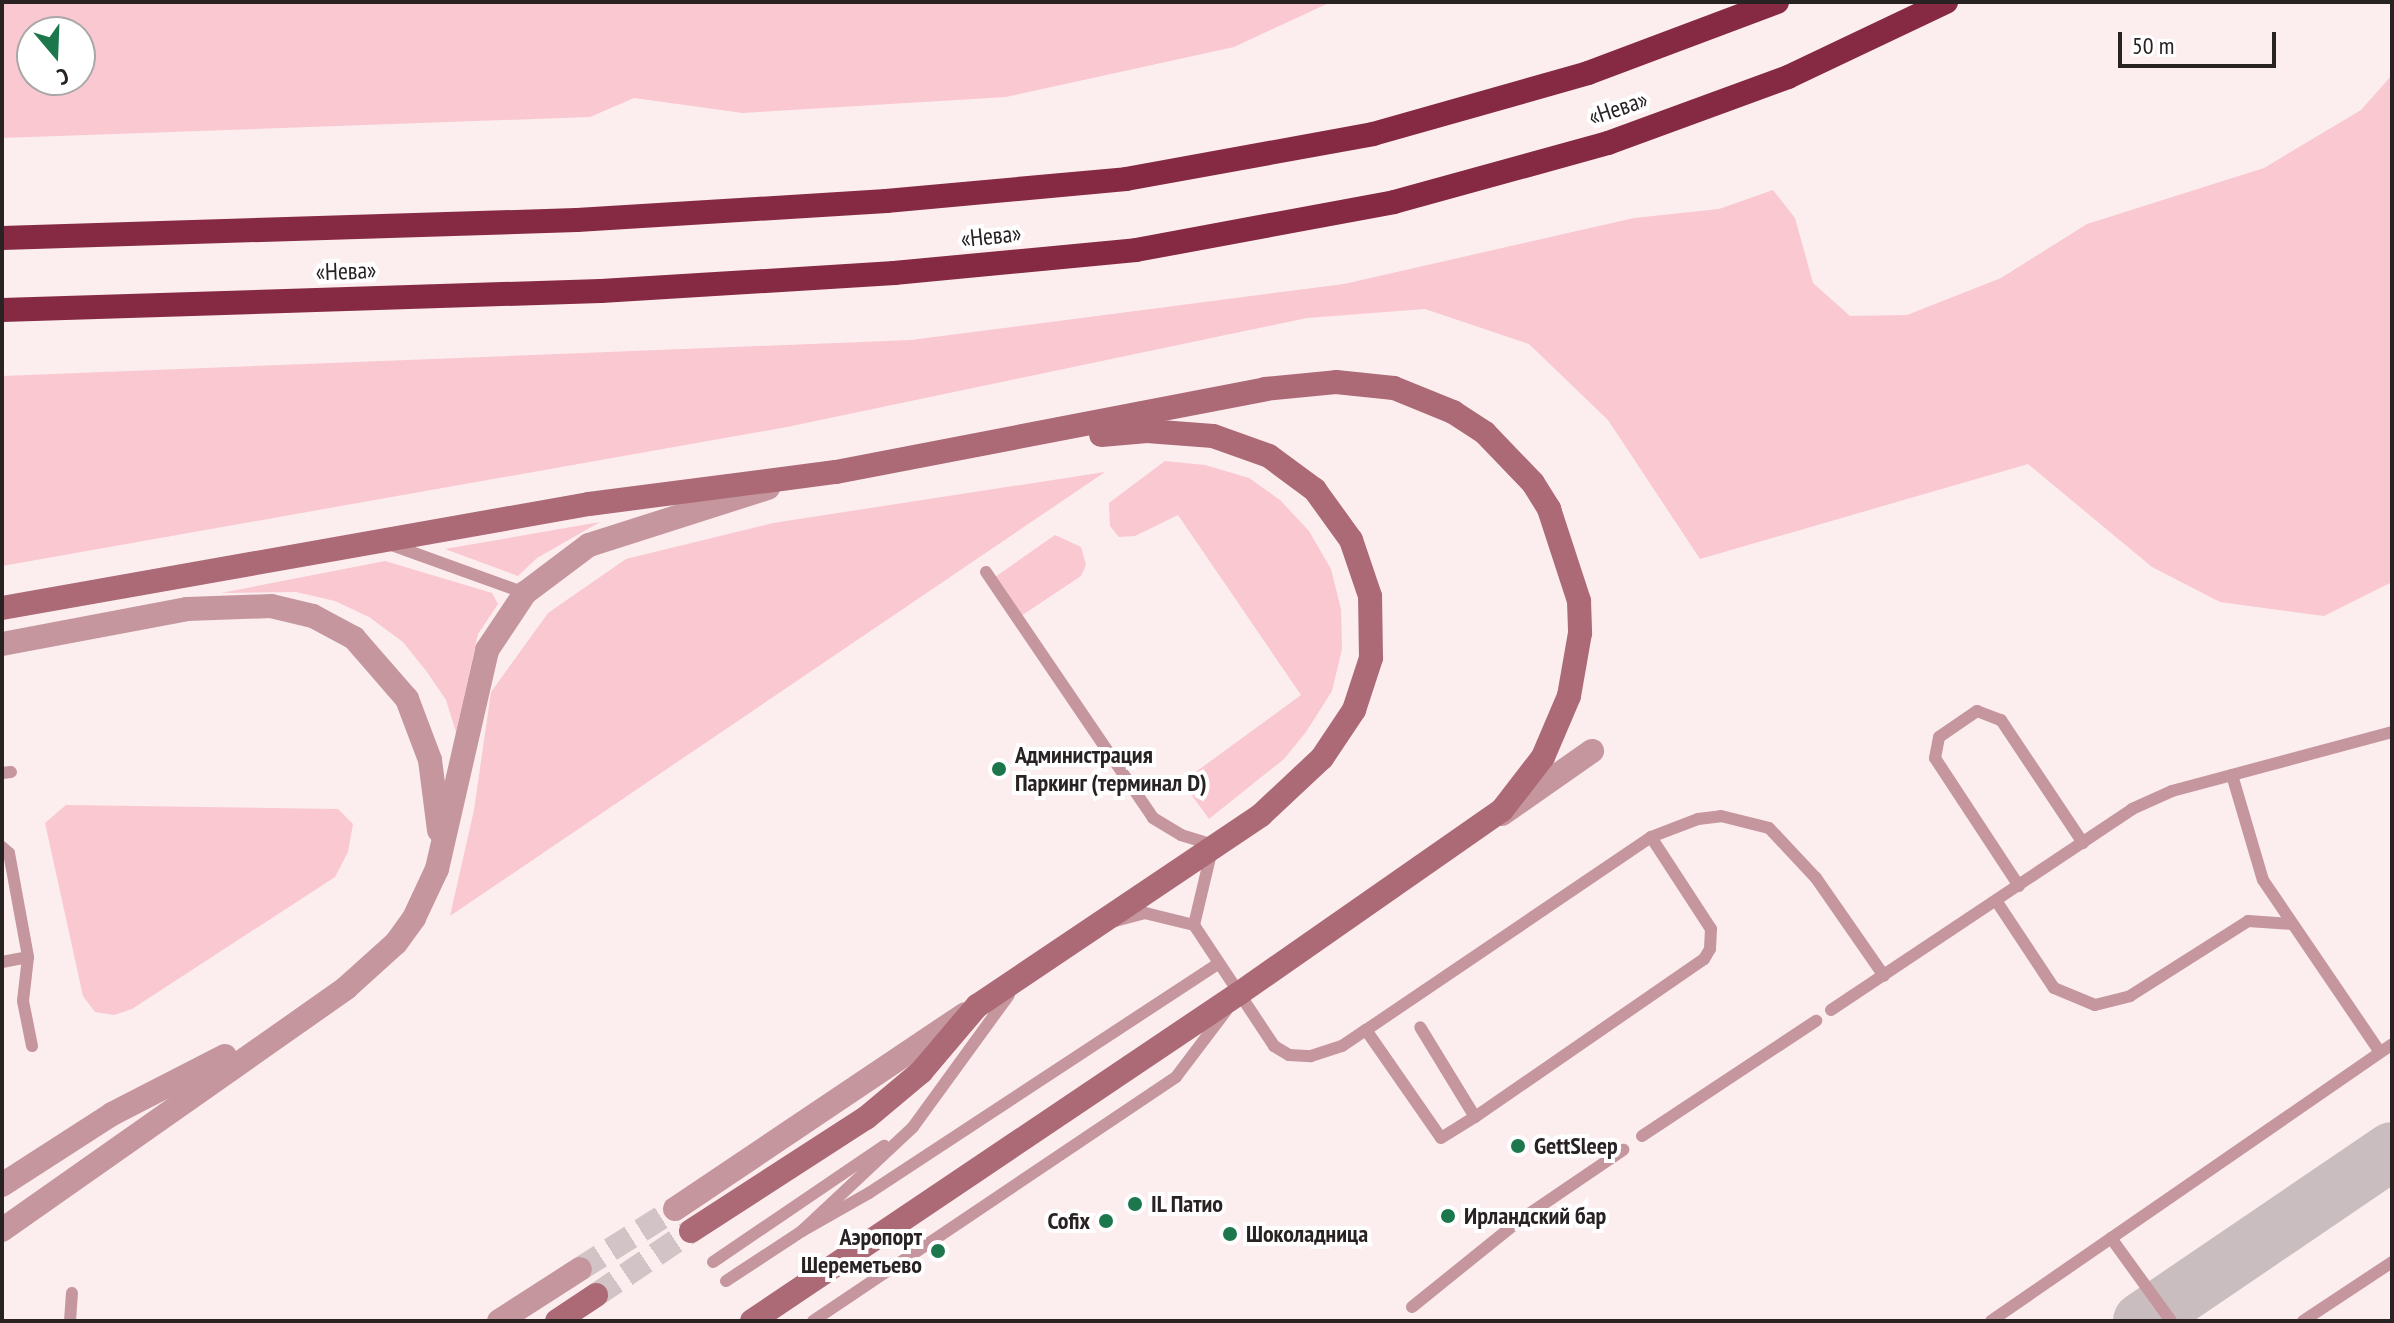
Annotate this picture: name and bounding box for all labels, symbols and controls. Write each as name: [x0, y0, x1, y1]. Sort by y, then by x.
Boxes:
north arrow: [16, 16, 96, 96]
scale bar: [2122, 16, 2280, 66]
text: 50 m: [2132, 30, 2174, 61]
text: С: [54, 62, 72, 92]
street label: «Нева»: [1585, 85, 1651, 131]
street label: «Нева»: [959, 219, 1023, 253]
street label: «Нева»: [315, 256, 377, 286]
place label: Администрация Паркинг (терминал D): [1015, 741, 1207, 797]
marker: Администрация Паркинг (терминал D): [990, 760, 1008, 778]
place label: GettSleep: [1534, 1132, 1618, 1160]
marker: GettSleep: [1509, 1137, 1527, 1155]
place label: IL Патио: [1151, 1190, 1224, 1218]
marker: IL Патио: [1126, 1195, 1144, 1213]
place label: Ирландский бар: [1464, 1202, 1606, 1230]
place label: Cofix: [1047, 1207, 1090, 1235]
marker: Ирландский бар: [1439, 1207, 1457, 1225]
marker: Cofix: [1097, 1212, 1115, 1230]
place label: Шоколадница: [1246, 1220, 1368, 1248]
place label: Аэропорт Шереметьево: [801, 1223, 922, 1279]
marker: Шоколадница: [1221, 1225, 1239, 1243]
marker: Аэропорт Шереметьево: [929, 1242, 947, 1260]

